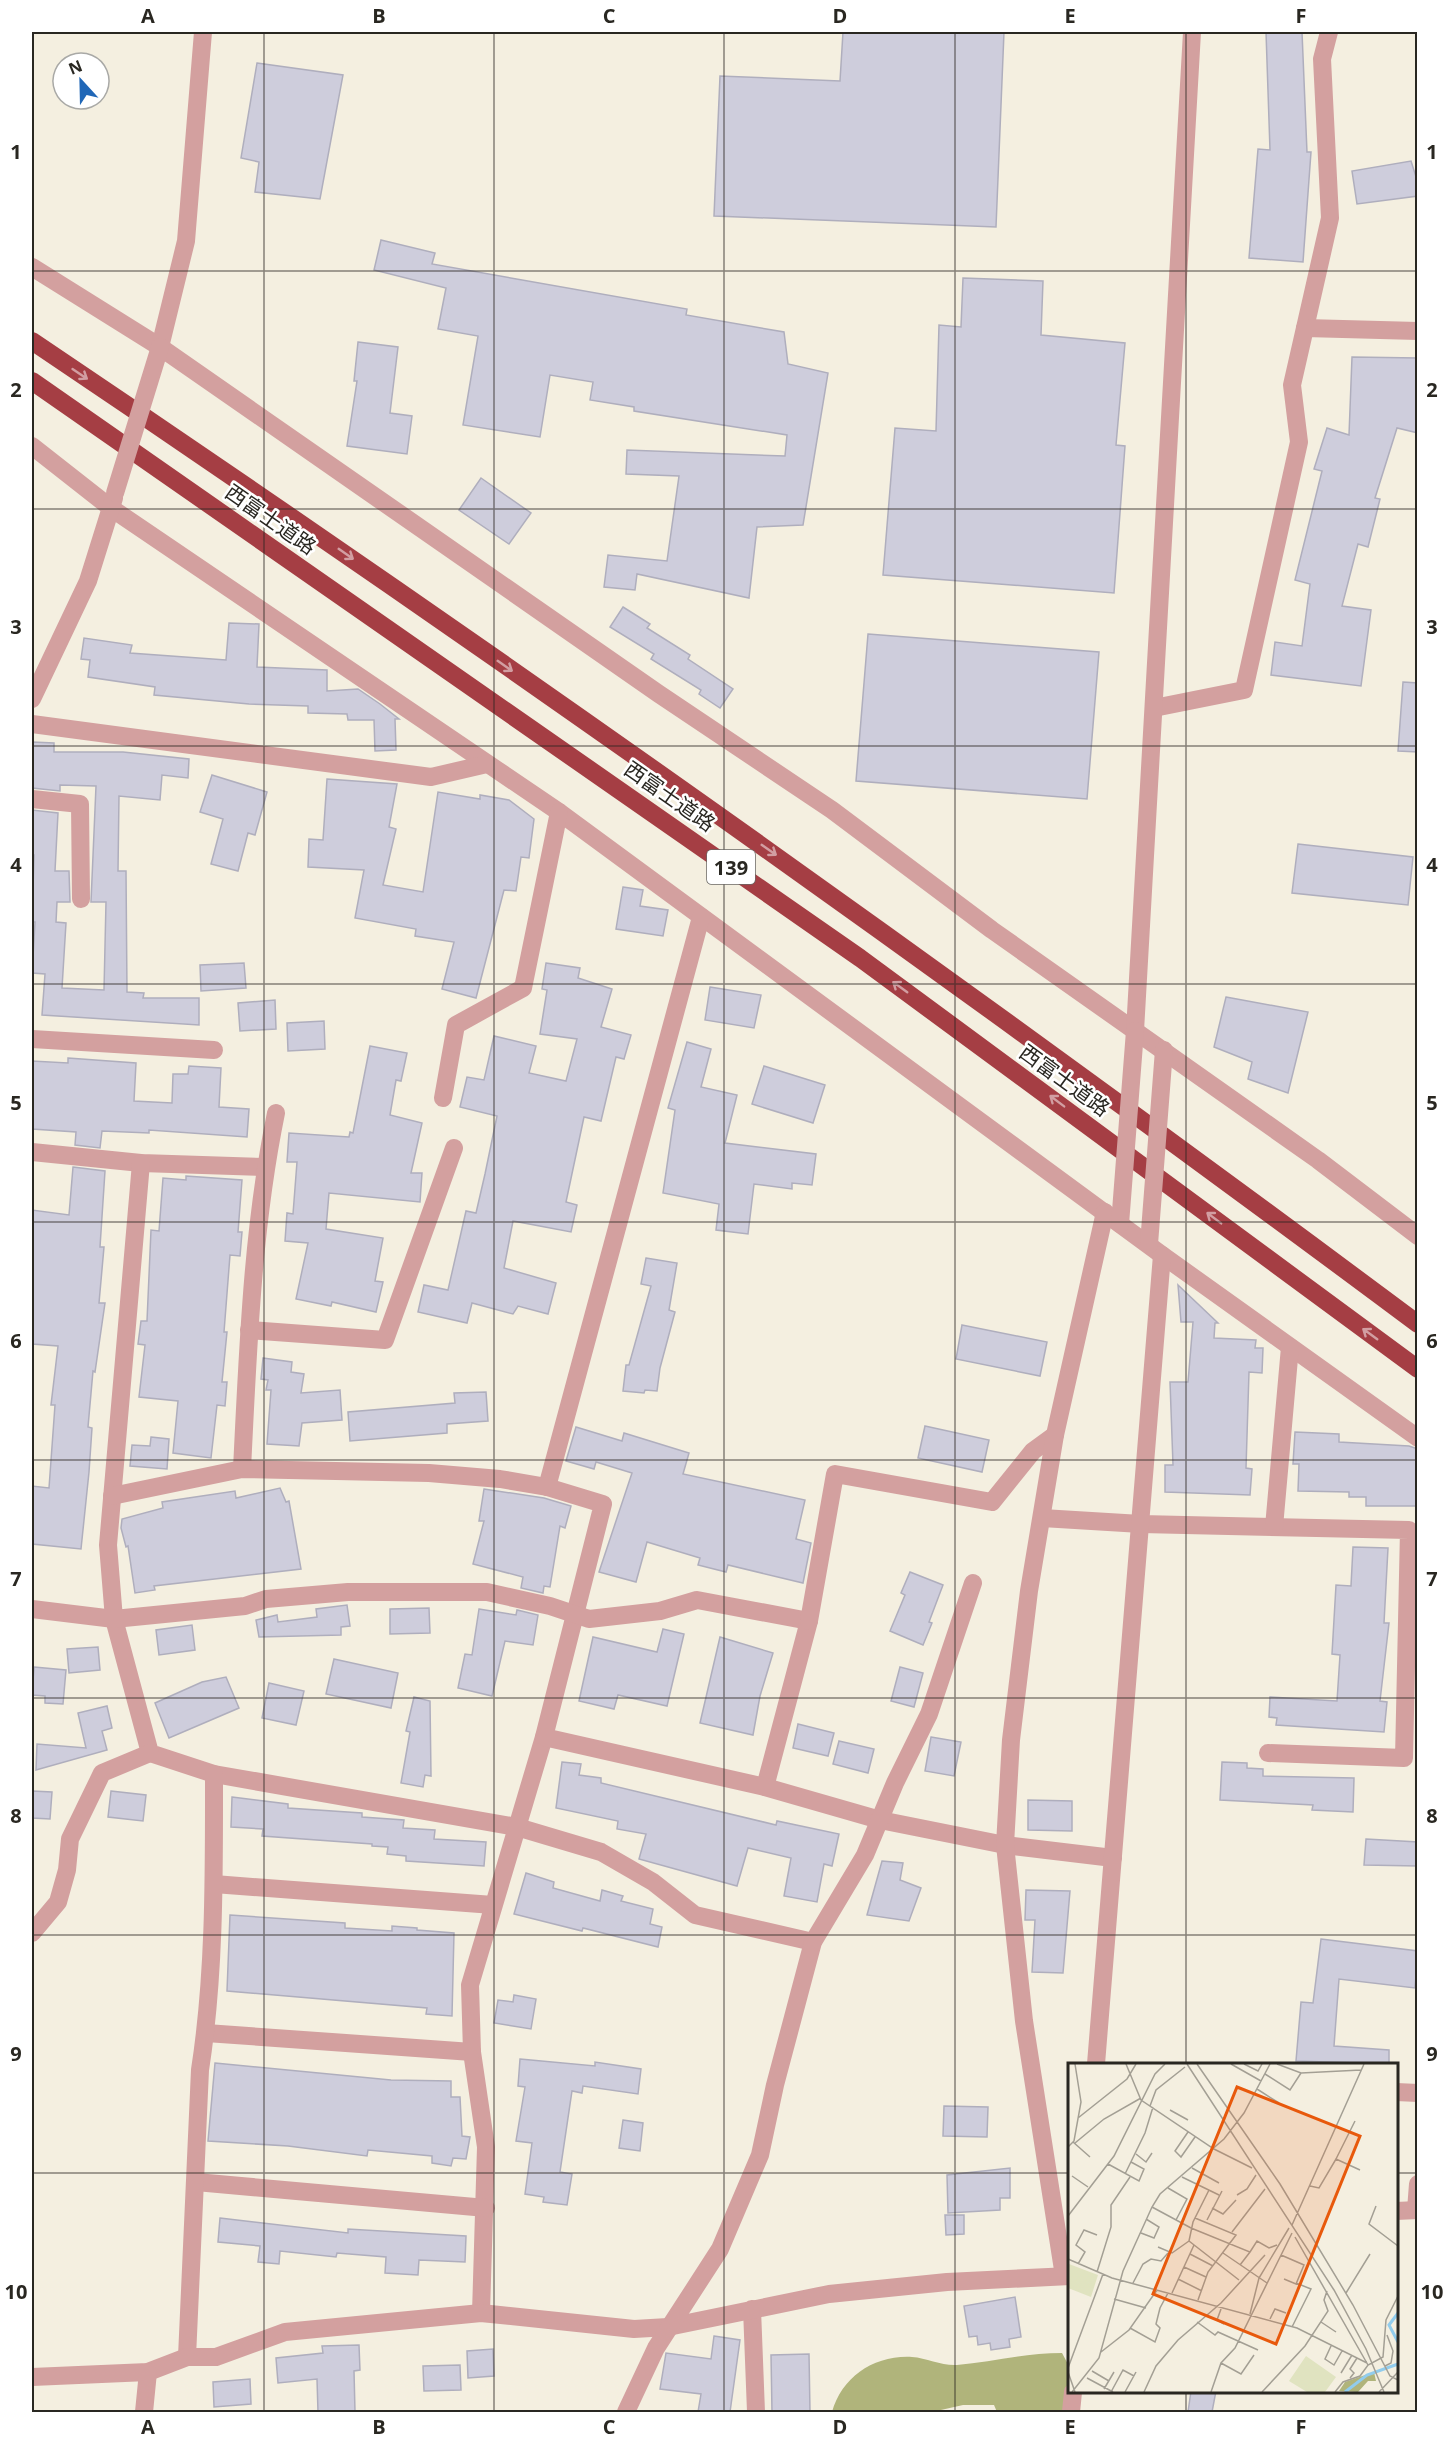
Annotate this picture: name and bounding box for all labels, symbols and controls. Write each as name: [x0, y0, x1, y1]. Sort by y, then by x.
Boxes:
text: A: [141, 2, 155, 29]
text: B: [372, 2, 386, 29]
text: C: [603, 2, 616, 29]
text: D: [833, 2, 847, 29]
text: E: [1064, 2, 1076, 29]
text: F: [1296, 2, 1306, 29]
north arrow: [51, 51, 111, 111]
text: N: [65, 54, 86, 80]
text: 1: [10, 138, 22, 165]
text: 1: [1426, 138, 1438, 165]
one-way arrow: [71, 368, 88, 380]
text: 2: [10, 376, 22, 403]
text: 2: [1426, 376, 1438, 403]
street label: 西富士道路: [220, 477, 322, 561]
one-way arrow: [337, 548, 353, 560]
text: 3: [10, 613, 22, 640]
text: 3: [1426, 613, 1438, 640]
one-way arrow: [497, 660, 513, 672]
street label: 西富士道路: [619, 754, 721, 838]
one-way arrow: [760, 844, 776, 856]
road number: 139: [707, 850, 755, 884]
text: 4: [10, 851, 22, 878]
text: 4: [1426, 851, 1438, 878]
one-way arrow: [892, 980, 908, 993]
street label: 西富士道路: [1014, 1038, 1116, 1122]
text: 5: [10, 1089, 22, 1116]
text: 5: [1426, 1089, 1438, 1116]
one-way arrow: [1050, 1095, 1066, 1107]
one-way arrow: [1206, 1212, 1222, 1224]
text: 6: [10, 1327, 22, 1354]
text: 6: [1426, 1327, 1438, 1354]
one-way arrow: [1363, 1328, 1379, 1340]
text: 7: [10, 1565, 22, 1592]
text: 7: [1426, 1565, 1438, 1592]
text: 8: [10, 1802, 22, 1829]
text: 8: [1426, 1802, 1438, 1829]
text: 9: [10, 2040, 22, 2067]
text: 9: [1426, 2040, 1438, 2067]
inset map: [1068, 2063, 1398, 2393]
text: 10: [5, 2278, 27, 2305]
text: 10: [1421, 2278, 1443, 2305]
text: A: [141, 2413, 155, 2440]
text: B: [372, 2413, 386, 2440]
text: C: [603, 2413, 616, 2440]
text: D: [833, 2413, 847, 2440]
text: E: [1064, 2413, 1076, 2440]
text: F: [1296, 2413, 1306, 2440]

